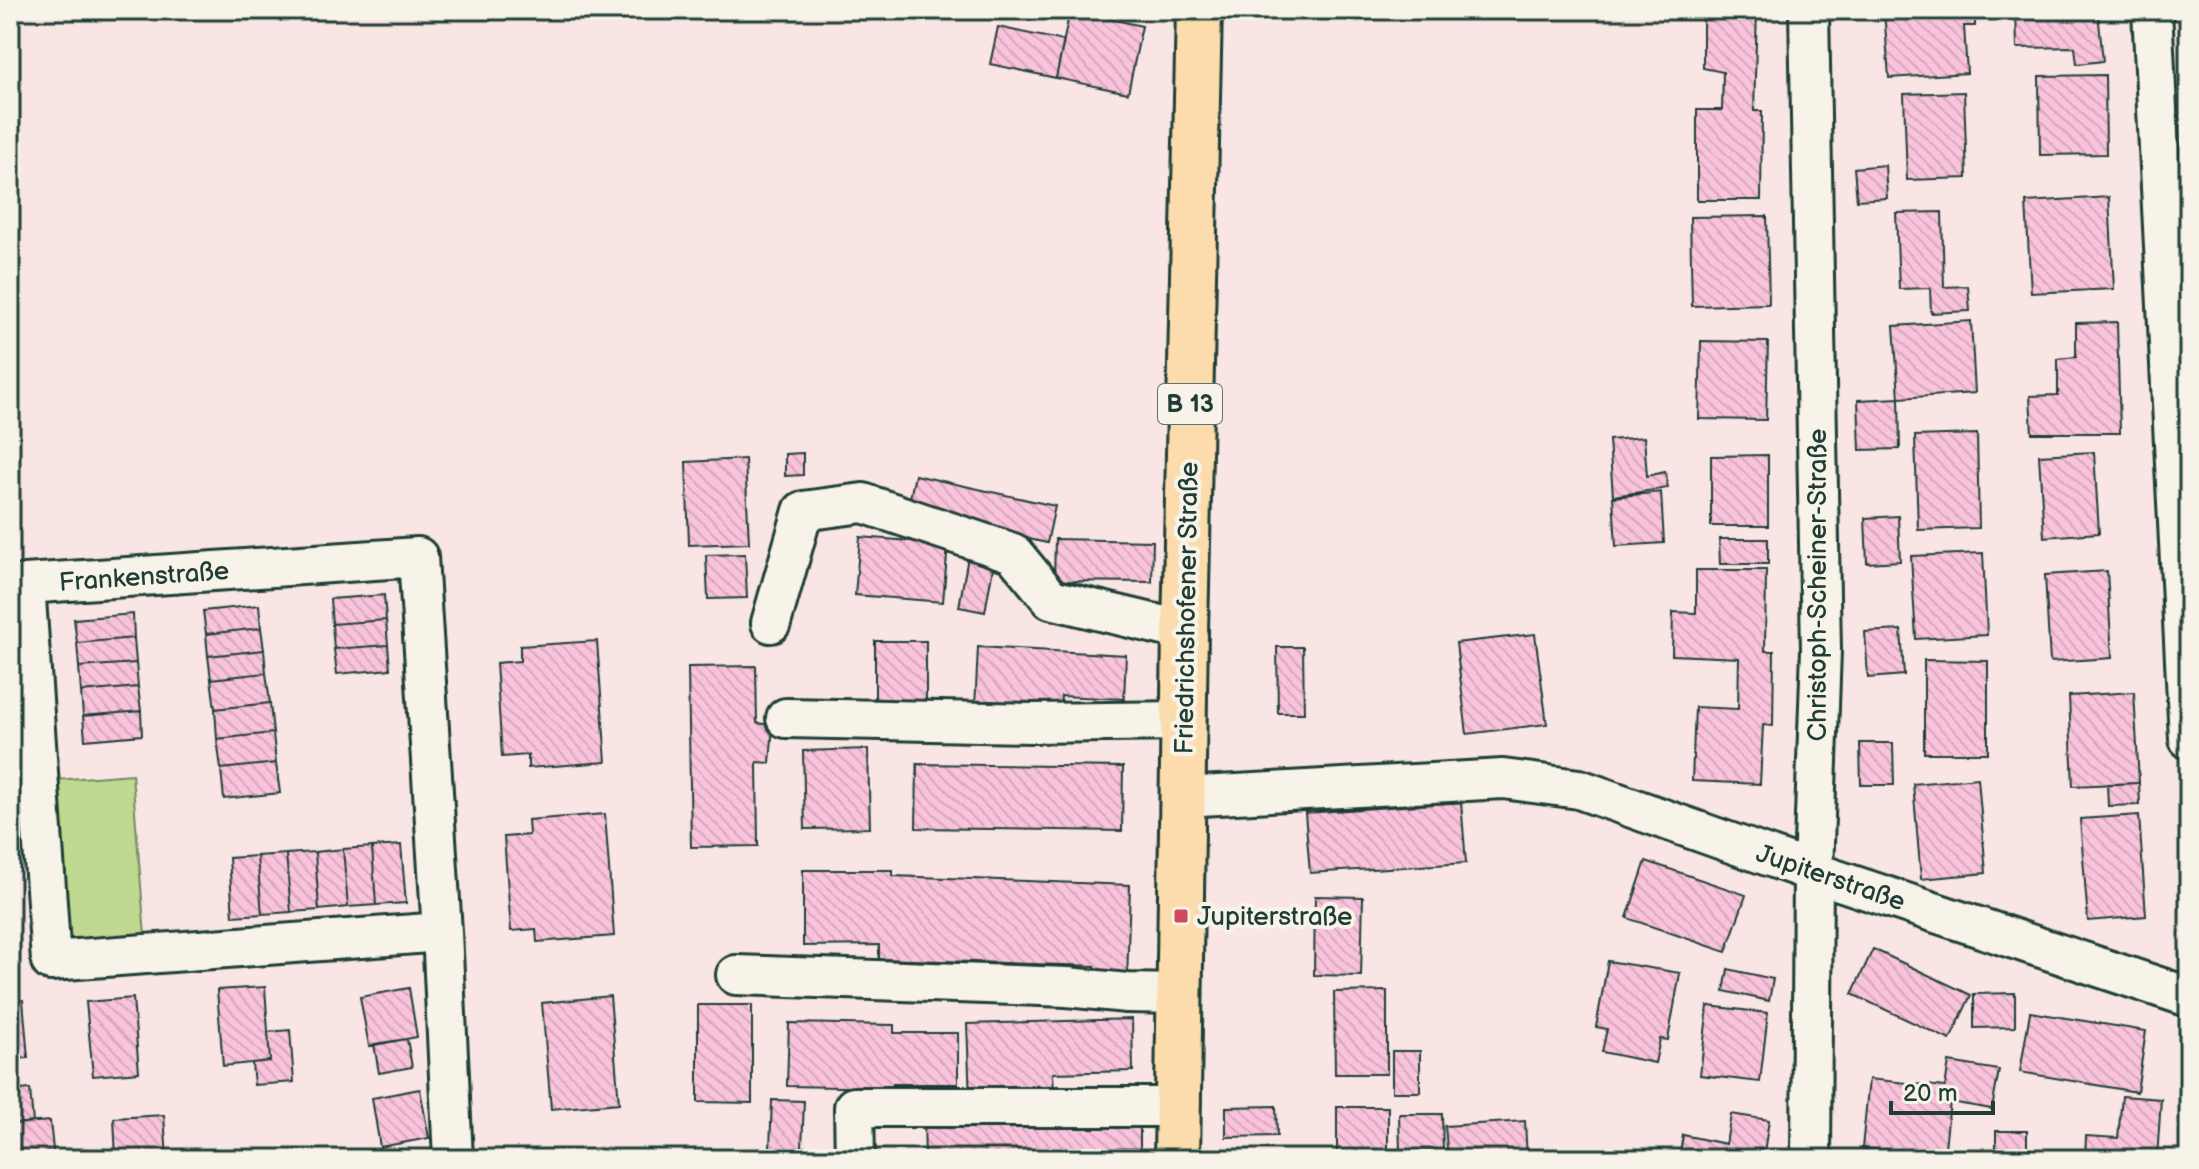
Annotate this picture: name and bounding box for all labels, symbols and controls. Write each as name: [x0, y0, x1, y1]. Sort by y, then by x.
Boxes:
road number: B 13: [1158, 384, 1222, 424]
street label: Christoph-Scheiner-Straße: [1803, 428, 1834, 742]
street label: Friedrichshofener Straße: [1169, 462, 1206, 755]
street label: Frankenstraße: [58, 556, 230, 599]
street label: Jupiterstraße: [1752, 838, 1909, 918]
place label: Jupiterstraße: [1197, 902, 1353, 933]
marker: Jupiterstraße: [1172, 907, 1190, 925]
scale bar: [1891, 1065, 1993, 1115]
text: 20 m: [1903, 1079, 1958, 1108]

